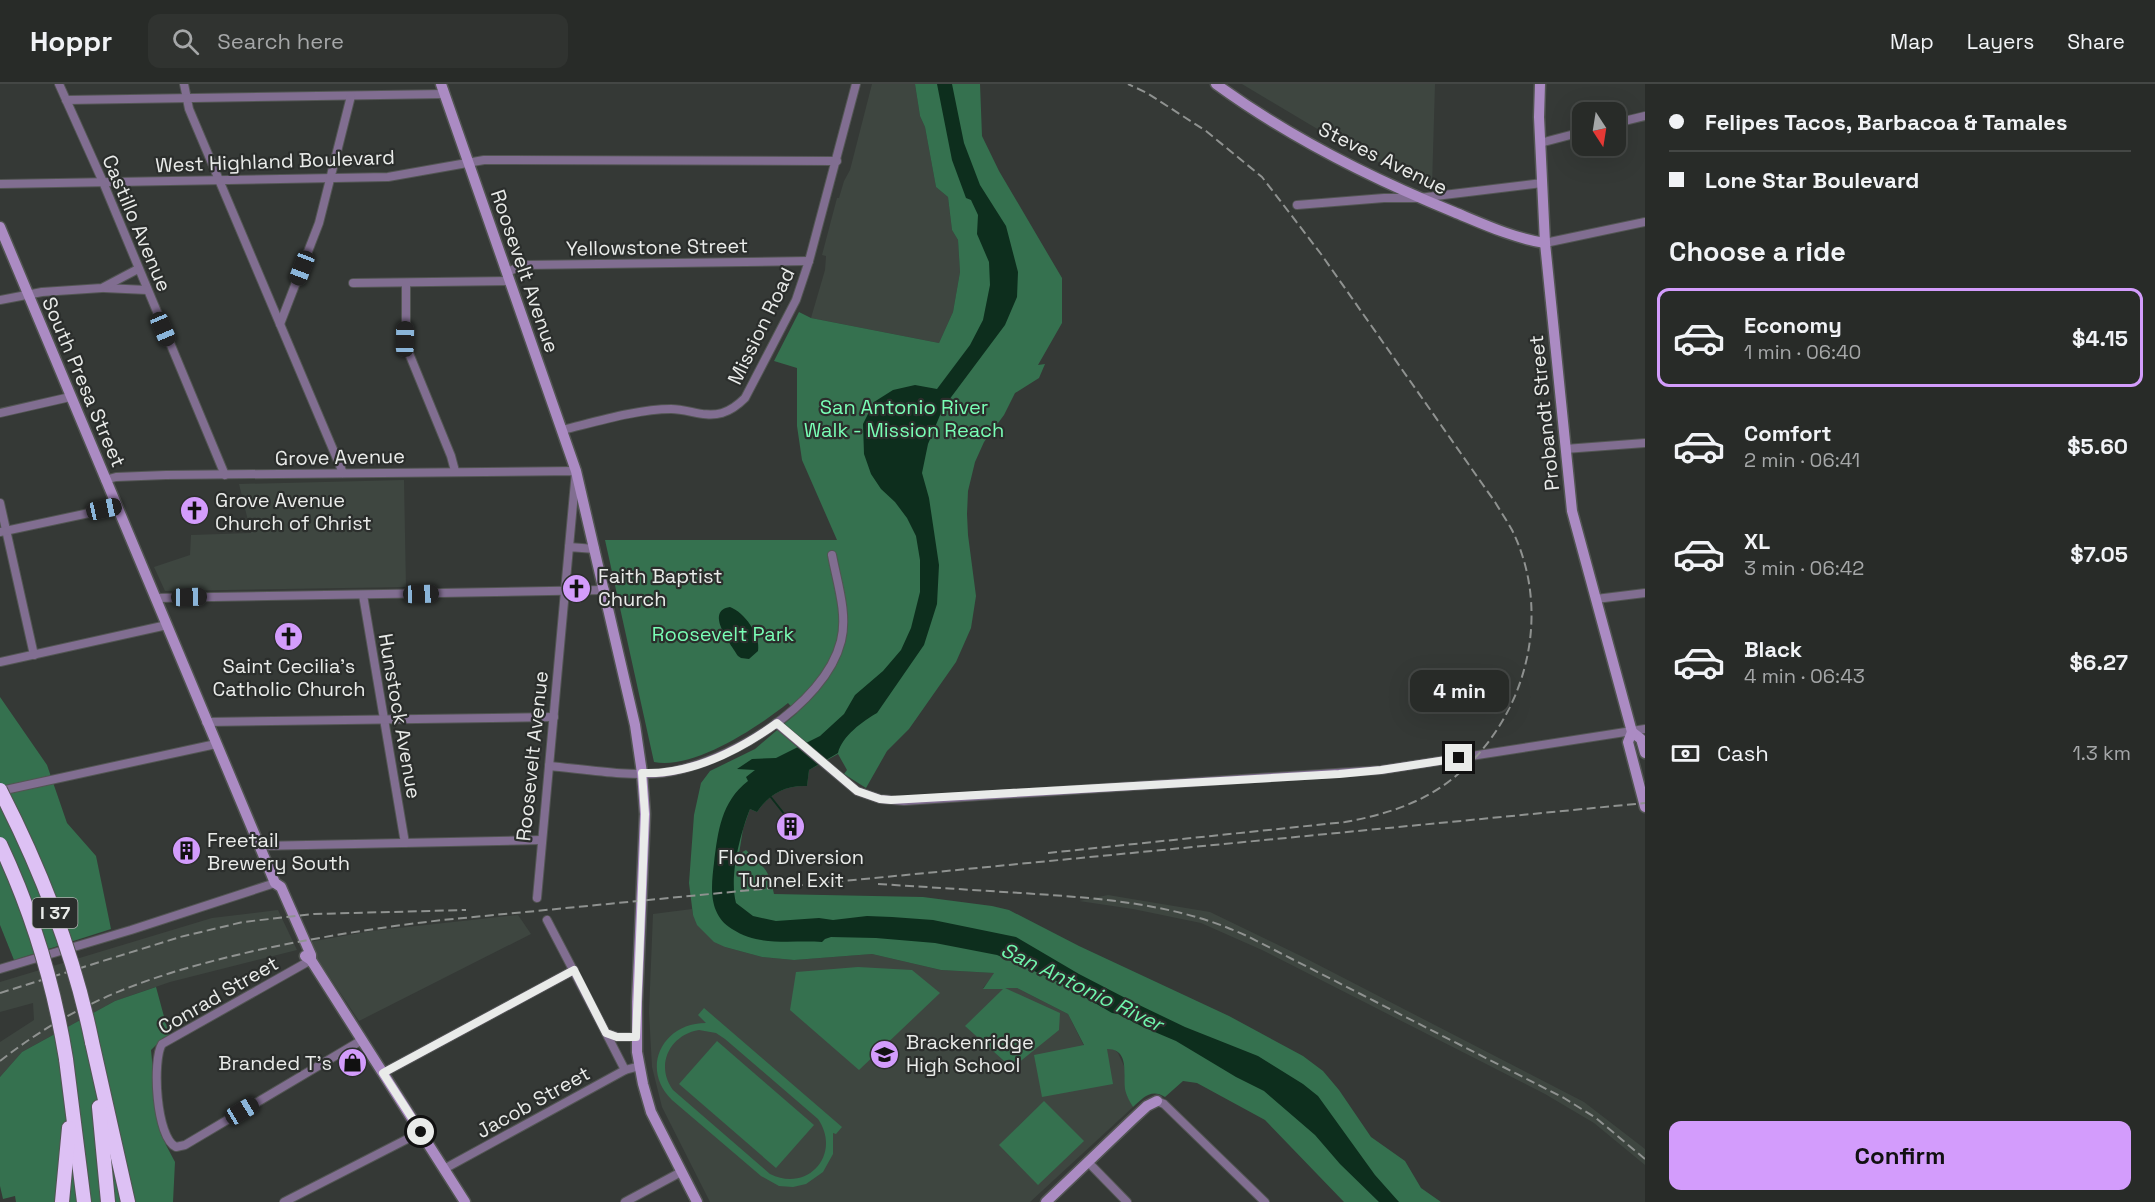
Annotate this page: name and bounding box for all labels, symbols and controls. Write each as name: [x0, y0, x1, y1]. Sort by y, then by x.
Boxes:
search box: [148, 14, 568, 68]
text: Hoppr: [30, 23, 112, 59]
icon: search: [169, 25, 202, 58]
text: Search here: [217, 27, 344, 55]
text: Map: [1890, 28, 1934, 55]
text: Layers: [1967, 28, 2034, 55]
text: Share: [2067, 28, 2125, 55]
north arrow: [1572, 102, 1626, 156]
map controls: [1572, 102, 1626, 156]
text: Felipes Tacos, Barbacoa & Tamales: [1705, 108, 2068, 136]
street label: Steves Avenue: [1314, 115, 1452, 201]
street label: West Highland Boulevard: [155, 144, 395, 178]
street label: Castillo Avenue: [96, 151, 178, 295]
text: Lone Star Boulevard: [1705, 166, 1919, 194]
street label: Roosevelt Avenue: [485, 186, 565, 356]
street label: Yellowstone Street: [566, 232, 748, 262]
text: Choose a ride: [1669, 234, 1846, 269]
car: [287, 248, 317, 288]
street label: Mission Road: [721, 263, 801, 389]
street label: South Presa Street: [36, 293, 132, 471]
car: [148, 309, 178, 349]
icon: car: [1672, 311, 1726, 365]
text: Economy: [1744, 311, 1842, 339]
car: [396, 321, 414, 357]
text: $4.15: [2072, 324, 2128, 352]
street label: Probandt Street: [1523, 334, 1565, 492]
text: 1 min · 06:40: [1744, 339, 1861, 365]
park label: San Antonio River Walk - Mission Reach: [804, 394, 1004, 443]
icon: car: [1672, 419, 1726, 473]
text: Comfort: [1744, 419, 1832, 447]
text: $5.60: [2067, 432, 2128, 460]
street label: Grove Avenue: [275, 443, 405, 471]
text: 2 min · 06:41: [1744, 447, 1860, 473]
place label: Grove Avenue Church of Christ: [215, 487, 372, 536]
church icon: Grove Avenue Church of Christ: [178, 495, 210, 527]
car: [85, 496, 123, 522]
icon: car: [1672, 527, 1726, 581]
text: XL: [1744, 527, 1770, 555]
text: $7.05: [2070, 540, 2128, 568]
text: 3 min · 06:42: [1744, 555, 1864, 581]
place label: Faith Baptist Church: [598, 563, 722, 612]
church icon: Faith Baptist Church: [561, 572, 593, 604]
car: [403, 584, 439, 604]
car: [171, 588, 207, 606]
church icon: Saint Cecilia's Catholic Church: [273, 620, 305, 652]
park label: Roosevelt Park: [652, 621, 794, 647]
street label: Hunstock Avenue: [373, 631, 427, 801]
icon: car: [1672, 635, 1726, 689]
text: Black: [1744, 635, 1802, 663]
text: $6.27: [2070, 648, 2128, 676]
place label: Saint Cecilia's Catholic Church: [212, 653, 366, 702]
text: 4 min · 06:43: [1744, 663, 1865, 689]
street label: Roosevelt Avenue: [510, 670, 554, 842]
callout: 4 min: [1410, 671, 1508, 713]
text: 4 min: [1433, 678, 1486, 704]
icon: cash: [1669, 737, 1702, 770]
text: Cash: [1717, 739, 1769, 767]
text: 1.3 km: [2072, 740, 2131, 766]
route end: [1445, 744, 1472, 771]
building icon: Flood Diversion Tunnel Exit: [775, 810, 807, 842]
place label: Freetail Brewery South: [207, 827, 350, 876]
building icon: Freetail Brewery South: [170, 835, 202, 867]
place label: Flood Diversion Tunnel Exit: [718, 844, 864, 893]
road number: I 37: [32, 898, 78, 928]
water label: San Antonio River: [997, 936, 1170, 1038]
street label: Conrad Street: [153, 950, 283, 1040]
place label: Brackenridge High School: [906, 1029, 1034, 1078]
school or university icon: Brackenridge High School: [869, 1038, 901, 1070]
shop icon: Branded T's: [337, 1047, 369, 1079]
place label: Branded T's: [218, 1050, 332, 1076]
street label: Jacob Street: [472, 1060, 594, 1144]
car: [222, 1094, 262, 1128]
route start: [407, 1118, 434, 1145]
button: Confirm: [1669, 1121, 2131, 1190]

